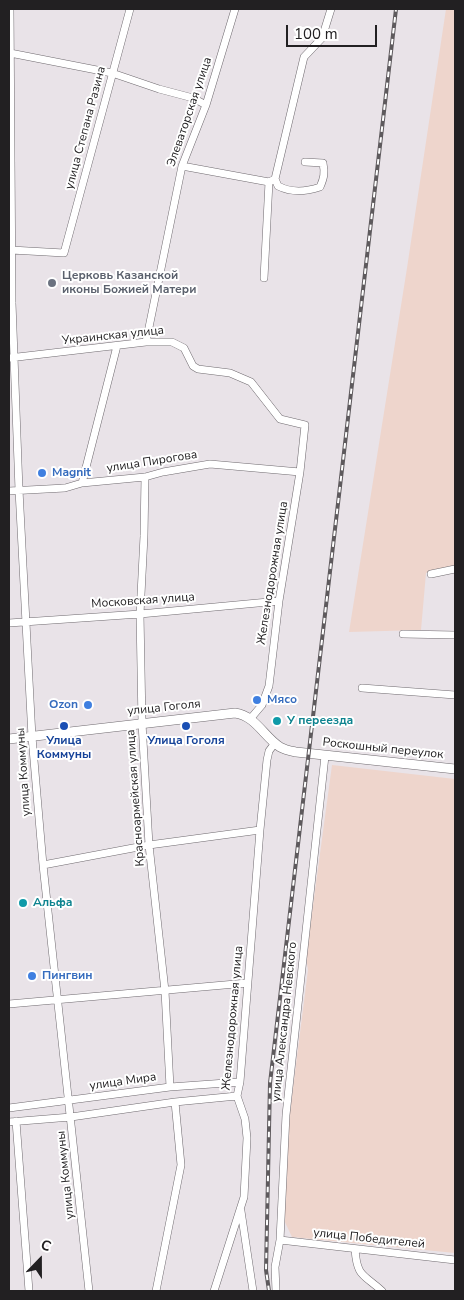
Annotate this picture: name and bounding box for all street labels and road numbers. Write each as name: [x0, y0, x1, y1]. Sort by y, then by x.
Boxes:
street label: Элеваторская улица: [164, 55, 216, 169]
street label: улица Степана Разина: [63, 65, 109, 191]
street label: Украинская улица: [61, 323, 165, 349]
street label: улица Пирогова: [106, 448, 198, 476]
street label: Железнодорожная улица: [255, 500, 291, 646]
street label: Московская улица: [91, 590, 195, 612]
street label: улица Гоголя: [127, 697, 201, 719]
street label: улица Коммуны: [14, 727, 34, 817]
street label: Красноармейская улица: [124, 729, 148, 867]
street label: Роскошный переулок: [322, 735, 444, 763]
street label: улица Александра Невского: [269, 941, 301, 1103]
street label: Железнодорожная улица: [220, 945, 246, 1091]
street label: улица Мира: [89, 1070, 157, 1094]
street label: улица Коммуны: [54, 1130, 78, 1220]
street label: улица Победителей: [313, 1226, 425, 1252]

